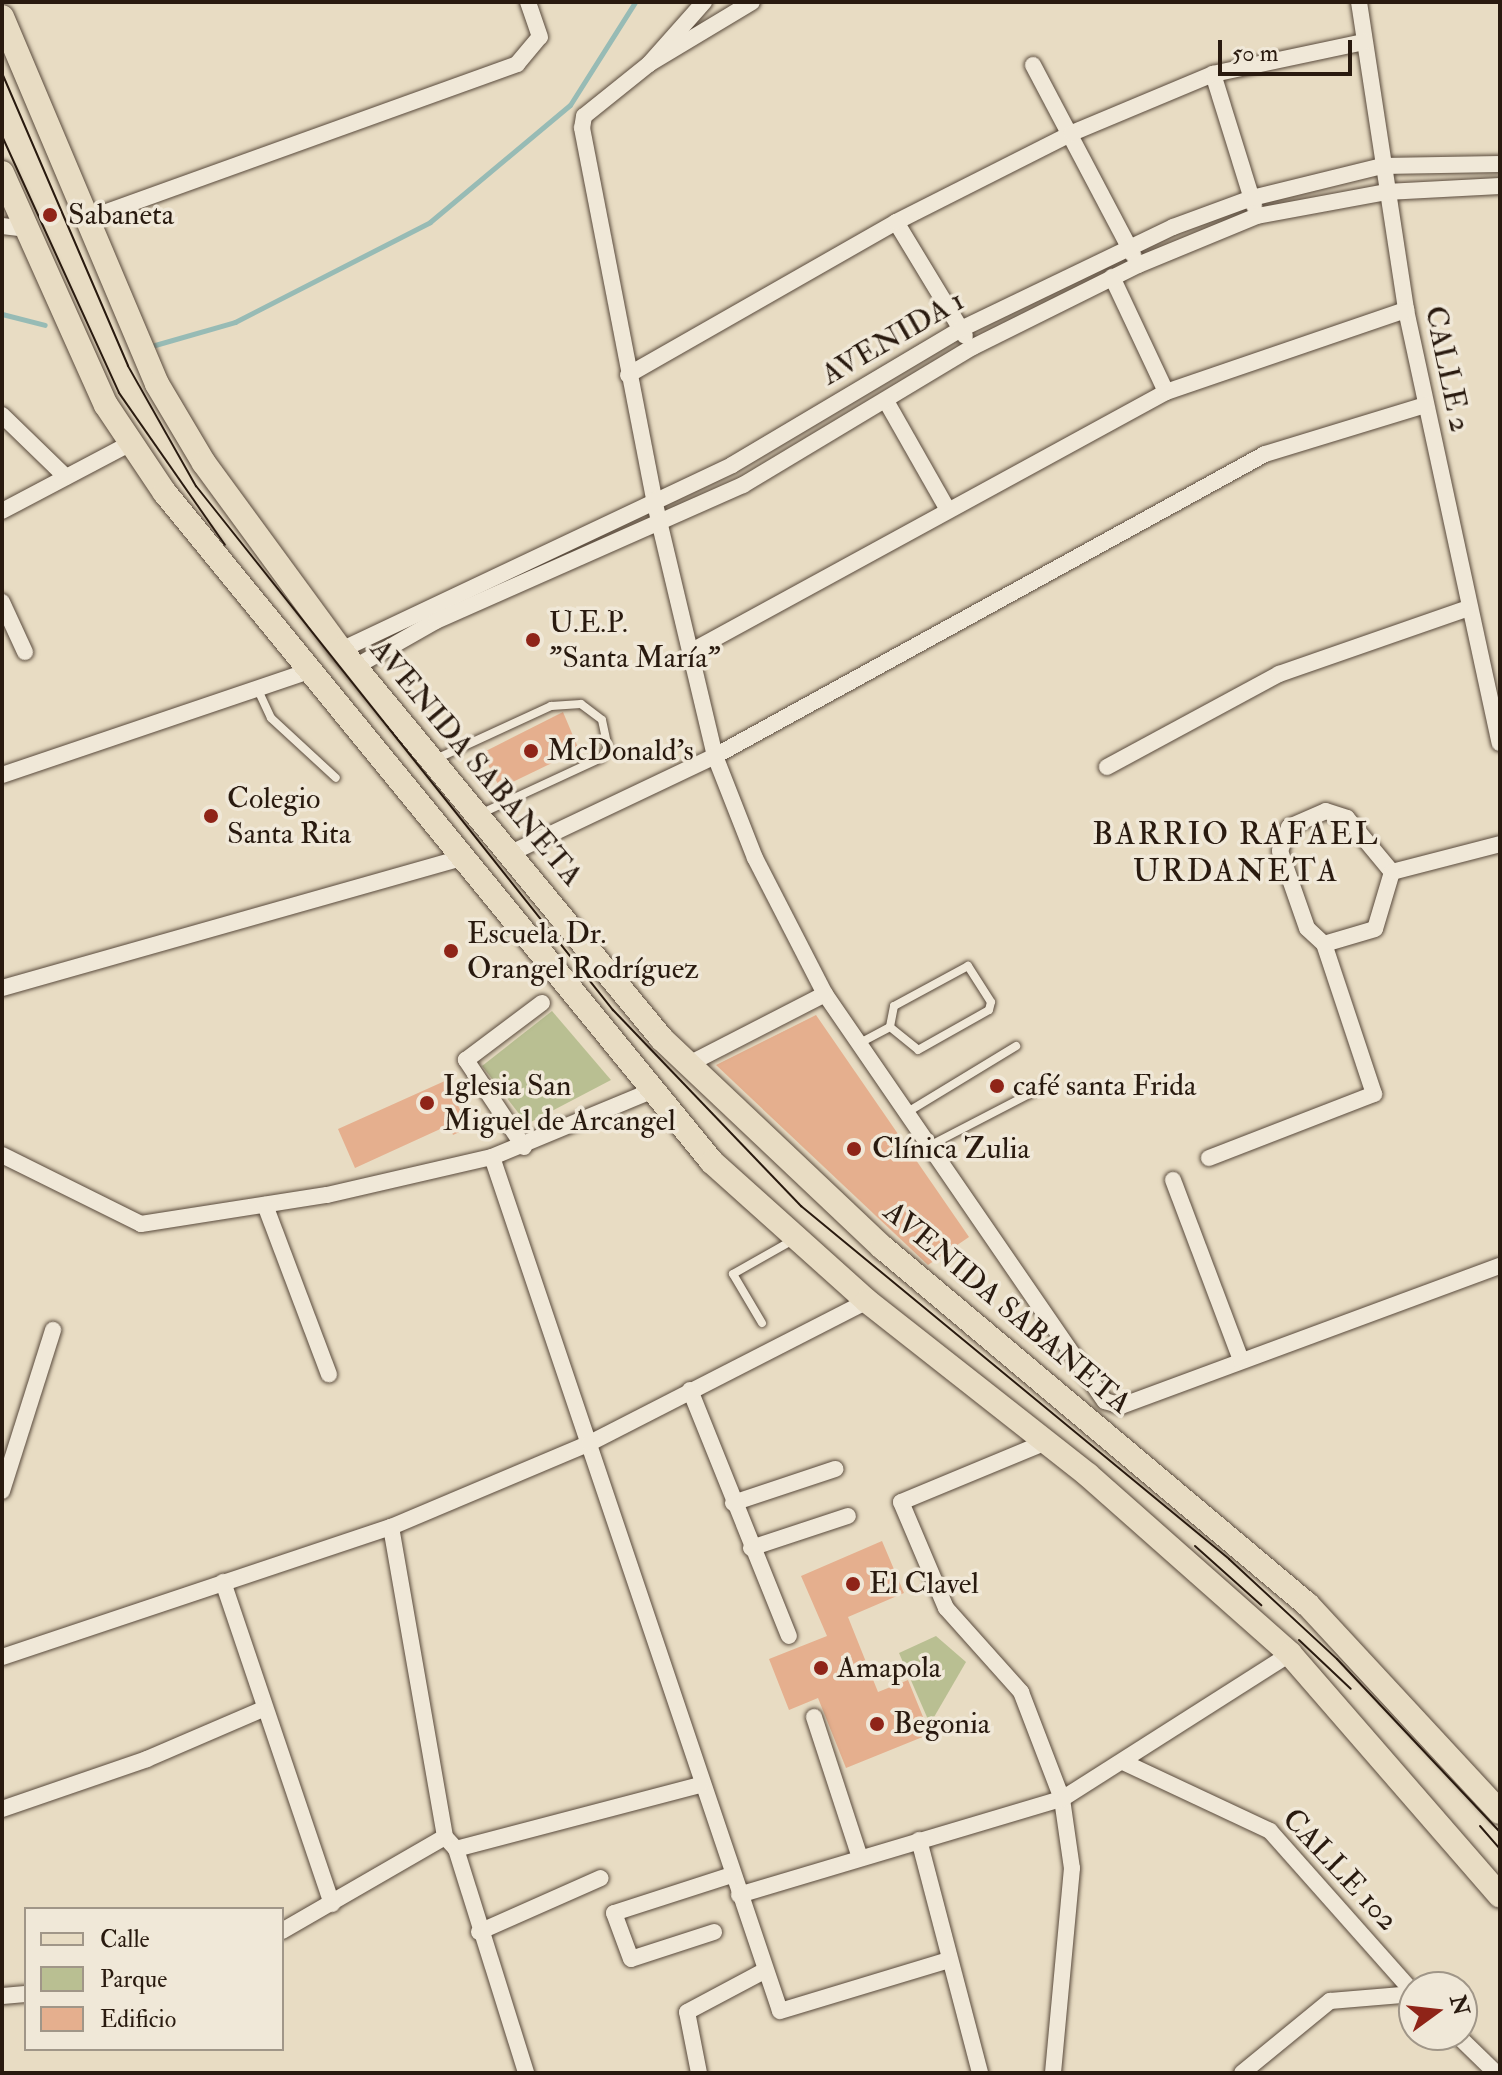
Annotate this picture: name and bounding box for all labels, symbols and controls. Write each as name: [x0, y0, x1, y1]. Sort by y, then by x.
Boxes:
scale bar: [1222, 24, 1356, 74]
text: 50 m: [1232, 38, 1278, 69]
place label: Sabaneta: [68, 197, 174, 233]
marker: Sabaneta: [39, 204, 61, 226]
street label: AVENIDA 1: [815, 283, 971, 393]
street label: CALLE 2: [1416, 303, 1478, 435]
place label: U.E.P. "Santa María": [549, 605, 721, 676]
marker: U.E.P. "Santa María": [524, 631, 542, 649]
street label: AVENIDA SABANETA: [362, 632, 590, 894]
place label: McDonald's: [547, 733, 694, 769]
marker: McDonald's: [522, 742, 540, 760]
place label: Colegio Santa Rita: [227, 781, 351, 852]
marker: Colegio Santa Rita: [202, 807, 220, 825]
district label: BARRIO RAFAEL URDANETA: [1092, 816, 1380, 891]
place label: Escuela Dr. Orangel Rodríguez: [467, 916, 699, 986]
marker: Escuela Dr. Orangel Rodríguez: [442, 942, 460, 960]
place label: Iglesia San Miguel de Arcangel: [443, 1068, 676, 1138]
place label: café santa Frida: [1013, 1068, 1196, 1104]
marker: café santa Frida: [988, 1077, 1006, 1095]
marker: Iglesia San Miguel de Arcangel: [418, 1094, 436, 1112]
place label: Clínica Zulia: [872, 1131, 1030, 1167]
marker: Clínica Zulia: [843, 1138, 865, 1160]
street label: AVENIDA SABANETA: [876, 1194, 1138, 1422]
place label: El Clavel: [869, 1566, 979, 1602]
marker: El Clavel: [844, 1575, 862, 1593]
place label: Amapola: [837, 1650, 941, 1686]
marker: Amapola: [812, 1659, 830, 1677]
place label: Begonia: [893, 1706, 990, 1742]
marker: Begonia: [868, 1715, 886, 1733]
street label: CALLE 102: [1274, 1802, 1406, 1938]
legend: [24, 1907, 284, 2051]
text: Calle: [100, 1924, 150, 1955]
text: Parque: [100, 1964, 167, 1995]
north arrow: [1398, 1971, 1478, 2051]
text: N: [1443, 1992, 1475, 2018]
text: Edificio: [100, 2004, 176, 2035]

